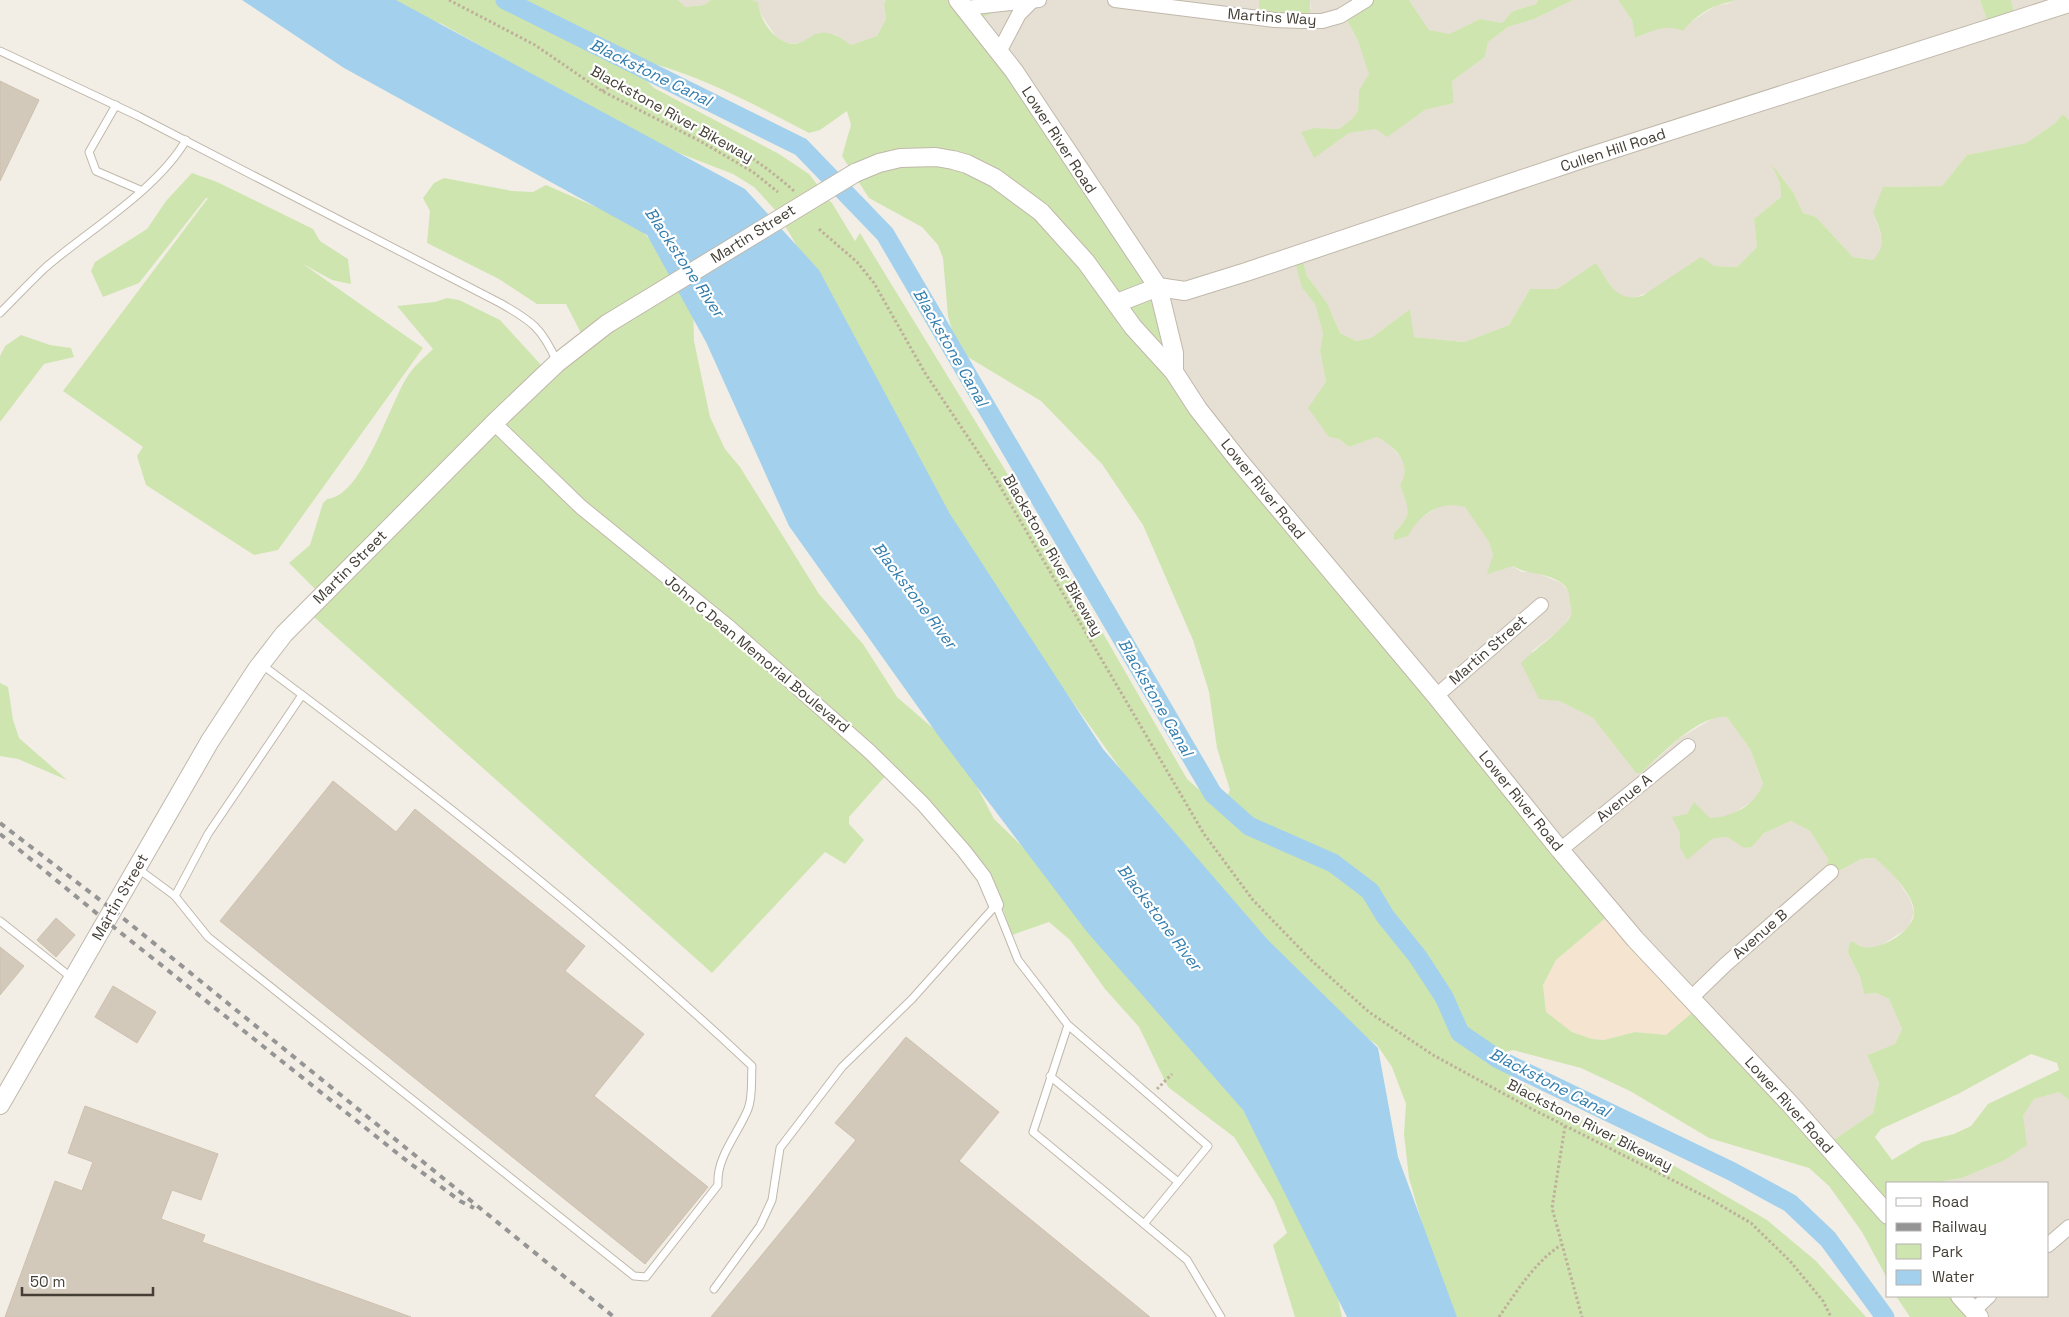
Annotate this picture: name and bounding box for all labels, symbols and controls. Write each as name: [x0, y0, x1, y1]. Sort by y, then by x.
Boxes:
street label: Martins Way: [1227, 4, 1317, 29]
water label: Blackstone Canal: [587, 34, 717, 112]
street label: Blackstone River Bikeway: [587, 61, 757, 166]
street label: Lower River Road: [1018, 83, 1101, 197]
street label: Cullen Hill Road: [1558, 124, 1668, 175]
street label: Martin Street: [707, 200, 799, 267]
water label: Blackstone River: [640, 203, 730, 323]
water label: Blackstone Canal: [908, 285, 994, 412]
street label: Lower River Road: [1217, 435, 1310, 543]
street label: Blackstone River Bikeway: [999, 471, 1107, 639]
street label: Martin Street: [309, 526, 391, 608]
water label: Blackstone River: [868, 538, 963, 654]
street label: John C Dean Memorial Boulevard: [661, 571, 854, 737]
street label: Martin Street: [1445, 611, 1530, 689]
water label: Blackstone Canal: [1113, 635, 1199, 762]
street label: Lower River Road: [1475, 747, 1568, 855]
street label: Avenue A: [1592, 769, 1656, 826]
street label: Martin Street: [87, 850, 152, 943]
water label: Blackstone River: [1113, 860, 1208, 976]
street label: Avenue B: [1728, 905, 1791, 963]
water label: Blackstone Canal: [1486, 1043, 1615, 1123]
street label: Lower River Road: [1741, 1052, 1838, 1157]
street label: Blackstone River Bikeway: [1504, 1074, 1676, 1175]
legend: [1886, 1182, 2049, 1297]
text: Road: [1932, 1192, 1969, 1211]
text: Railway: [1932, 1217, 1987, 1236]
text: Park: [1932, 1242, 1963, 1261]
scale bar: [22, 1264, 154, 1296]
text: Water: [1932, 1267, 1975, 1286]
text: 50 m: [30, 1272, 65, 1291]

